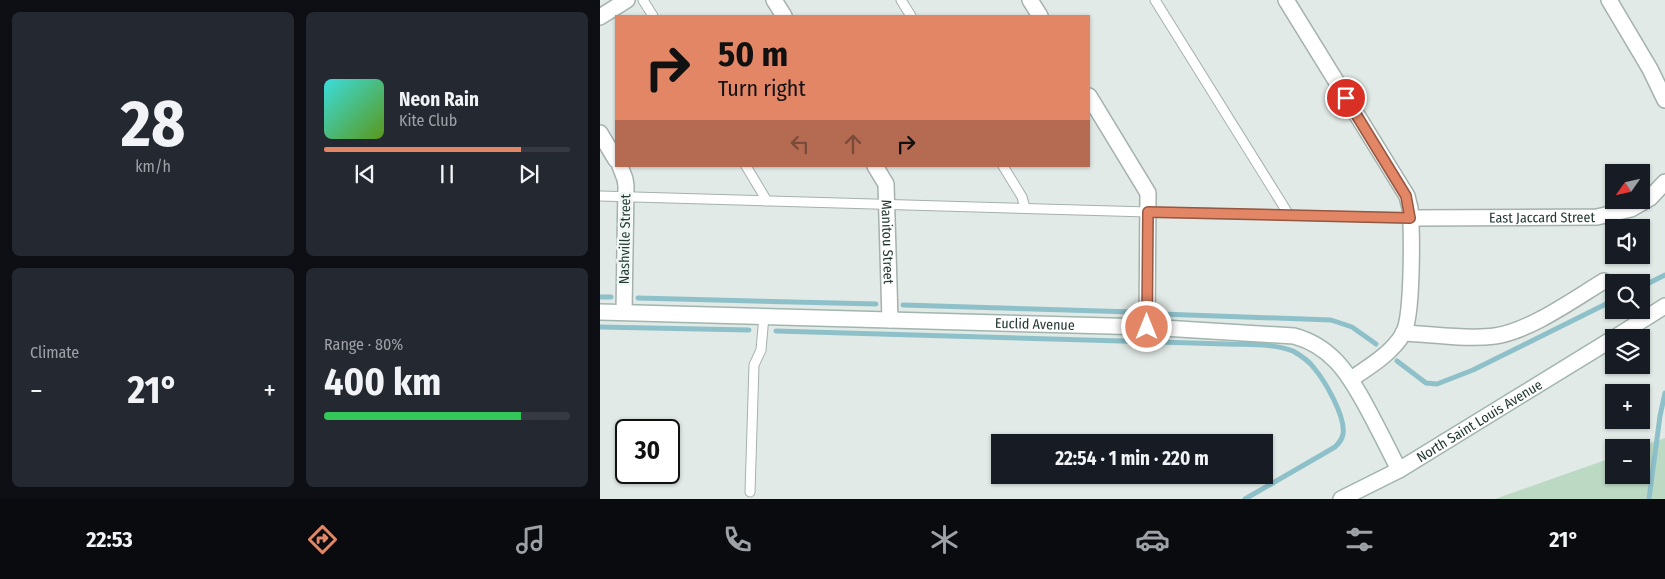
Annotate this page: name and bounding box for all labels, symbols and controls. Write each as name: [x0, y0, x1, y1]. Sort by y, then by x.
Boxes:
text: 50 m: [718, 33, 788, 75]
icon: right: [635, 35, 700, 100]
text: Turn right: [718, 75, 806, 102]
pin: [1325, 77, 1367, 119]
icon: arrive: [1332, 84, 1360, 112]
text: 28: [121, 85, 185, 163]
text: Neon Rain: [399, 88, 479, 111]
text: Kite Club: [399, 111, 457, 130]
icon: left: [786, 130, 814, 158]
icon: ahead: [839, 130, 867, 158]
icon: right: [892, 130, 920, 158]
text: km/h: [135, 157, 171, 176]
icon: previous: [351, 160, 379, 188]
icon: pause: [433, 160, 461, 188]
icon: next: [515, 160, 543, 188]
north arrow: [1605, 164, 1650, 209]
map controls: [1605, 164, 1650, 484]
street label: Nashville Street: [616, 193, 634, 284]
street label: Manitou Street: [878, 199, 897, 285]
street label: East Jaccard Street: [1489, 209, 1595, 226]
button: sound: [1605, 219, 1650, 264]
button: search: [1605, 274, 1650, 319]
position arrow: [1120, 300, 1172, 352]
street label: Euclid Avenue: [995, 314, 1075, 334]
button: layers: [1605, 329, 1650, 374]
text: Range · 80%: [324, 335, 403, 354]
text: Climate: [30, 343, 79, 362]
text: 400 km: [324, 359, 441, 405]
text: 21°: [128, 367, 178, 413]
text: −: [30, 374, 43, 407]
text: +: [263, 374, 276, 407]
street label: North Saint Louis Avenue: [1413, 376, 1545, 466]
button: +: [1605, 384, 1650, 429]
speed limit sign: 30: [615, 419, 680, 484]
button: −: [1605, 439, 1650, 484]
text: 22:54 · 1 min · 220 m: [1055, 447, 1209, 470]
icon: directions: [305, 522, 340, 557]
icon: music: [513, 522, 548, 557]
icon: phone: [720, 522, 755, 557]
icon: climate: [927, 522, 962, 557]
icon: car: [1135, 522, 1170, 557]
icon: filters: [1342, 522, 1377, 557]
text: 22:53: [86, 526, 133, 553]
text: 21°: [1549, 526, 1579, 553]

